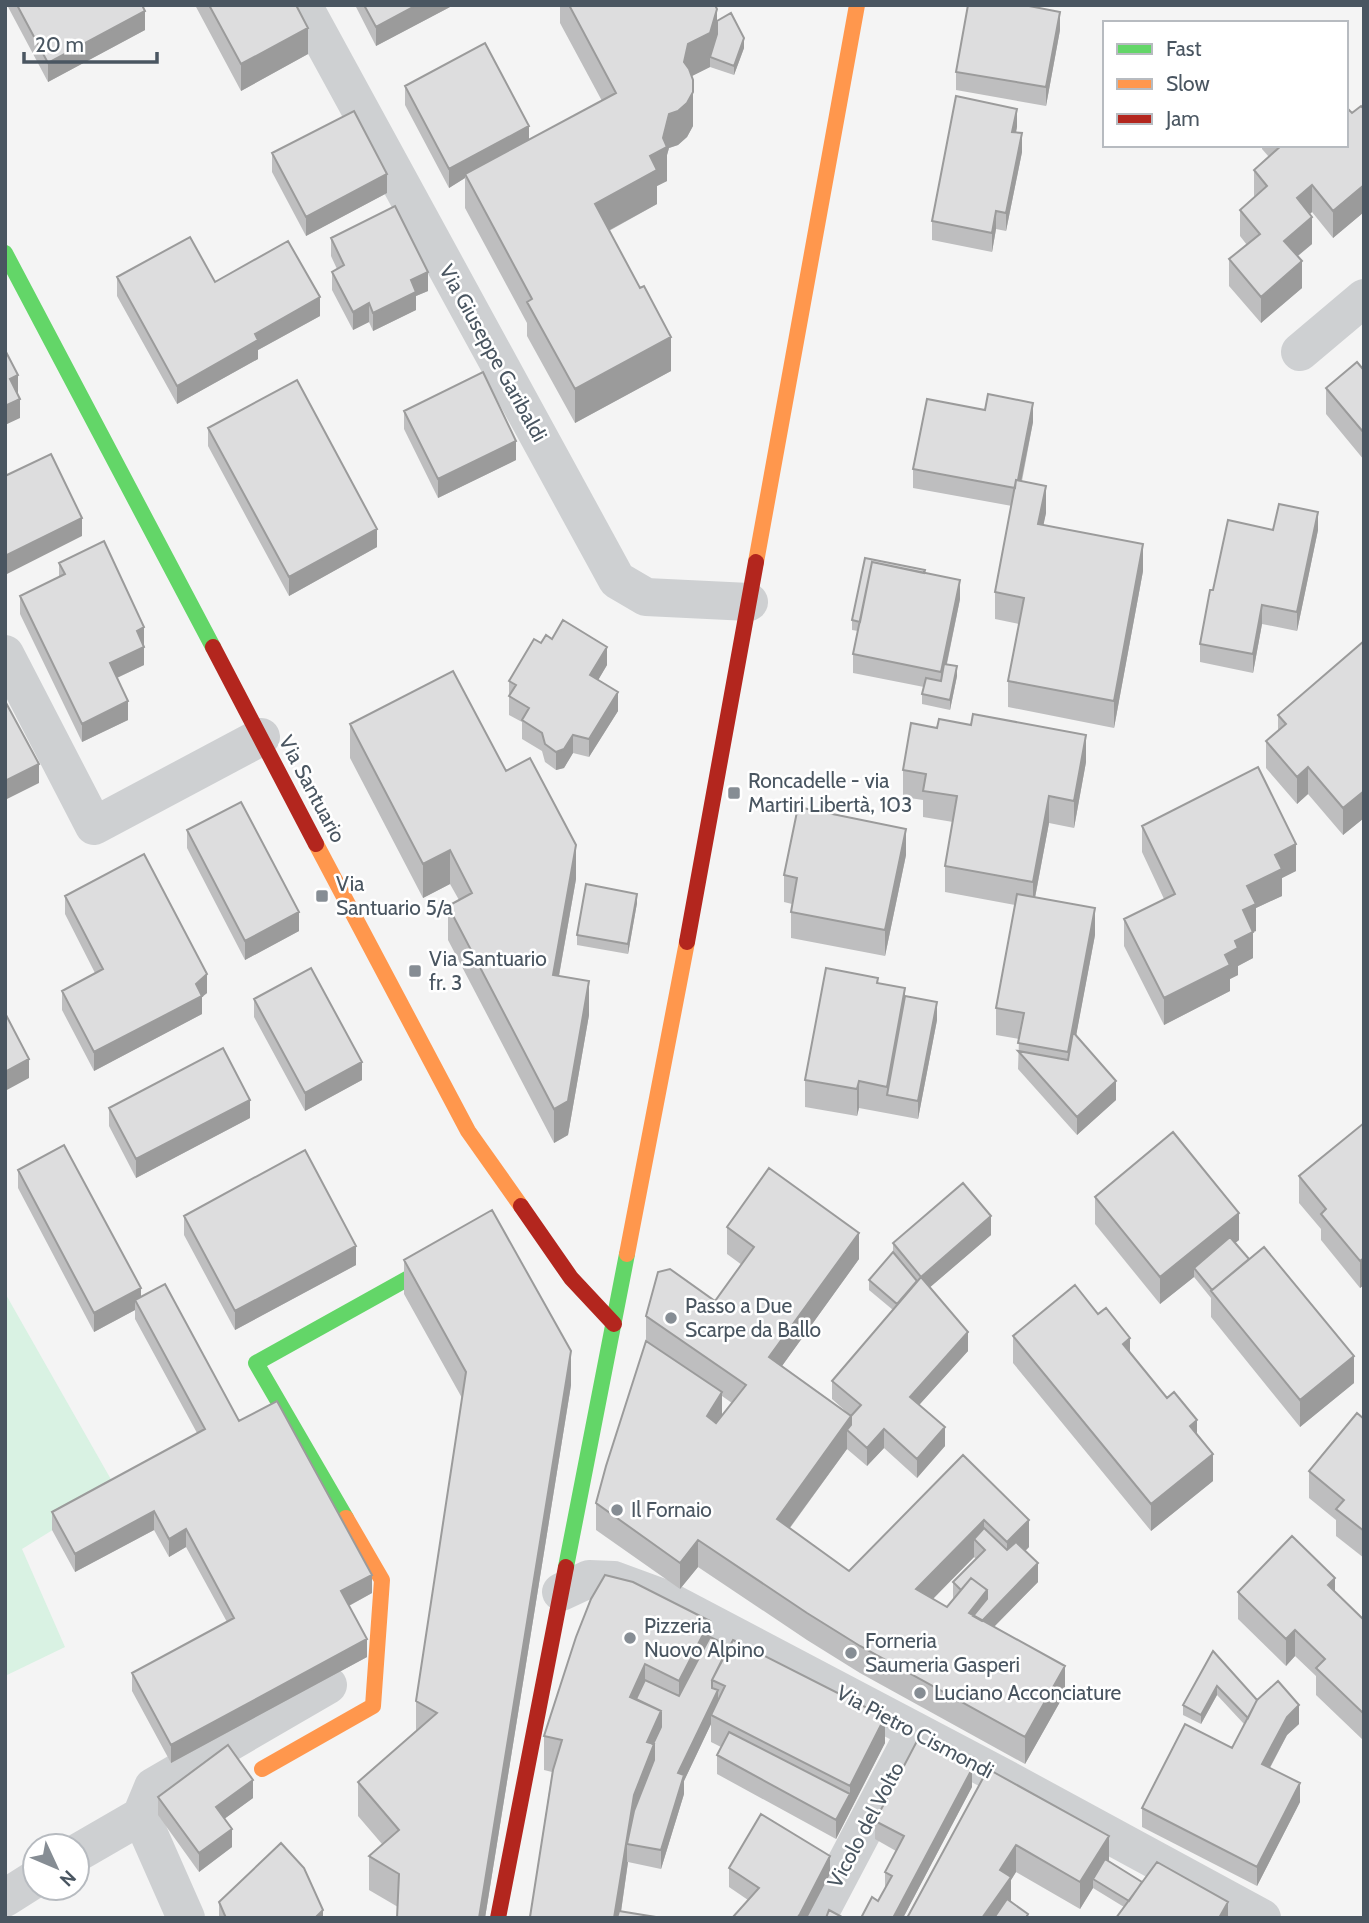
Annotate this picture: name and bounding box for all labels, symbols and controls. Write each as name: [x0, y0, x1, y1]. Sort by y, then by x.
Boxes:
scale bar: [24, 21, 158, 65]
legend: [1103, 21, 1348, 147]
text: 20 m: [35, 32, 84, 57]
text: Fast: [1166, 36, 1202, 61]
text: Slow: [1166, 71, 1210, 96]
text: Jam: [1165, 106, 1200, 131]
street label: Via Giuseppe Garibaldi: [434, 260, 553, 446]
street label: Via Santuario: [274, 731, 351, 847]
place label: Roncadelle - via Martiri Libertà, 103: [748, 768, 912, 817]
marker: Roncadelle - via Martiri Libertà, 103: [726, 785, 742, 801]
place label: Via Santuario 5/a: [336, 871, 453, 920]
marker: Via Santuario 5/a: [314, 888, 330, 904]
place label: Via Santuario fr. 3: [429, 946, 547, 995]
marker: Via Santuario fr. 3: [407, 963, 423, 979]
place label: Passo a Due Scarpe da Ballo: [685, 1293, 821, 1342]
marker: Passo a Due Scarpe da Ballo: [663, 1310, 679, 1326]
place label: Il Fornaio: [631, 1497, 712, 1522]
marker: Il Fornaio: [609, 1502, 625, 1518]
place label: Pizzeria Nuovo Alpino: [644, 1613, 765, 1662]
place label: Forneria Saumeria Gasperi: [865, 1628, 1020, 1677]
marker: Pizzeria Nuovo Alpino: [622, 1630, 638, 1646]
marker: Forneria Saumeria Gasperi: [843, 1645, 859, 1661]
street label: Via Pietro Cismondi: [832, 1680, 998, 1784]
place label: Luciano Acconciature: [934, 1680, 1122, 1705]
marker: Luciano Acconciature: [912, 1685, 928, 1701]
street label: Vicolo del Volto: [822, 1758, 909, 1892]
north arrow: [21, 1832, 91, 1902]
text: N: [55, 1866, 81, 1891]

